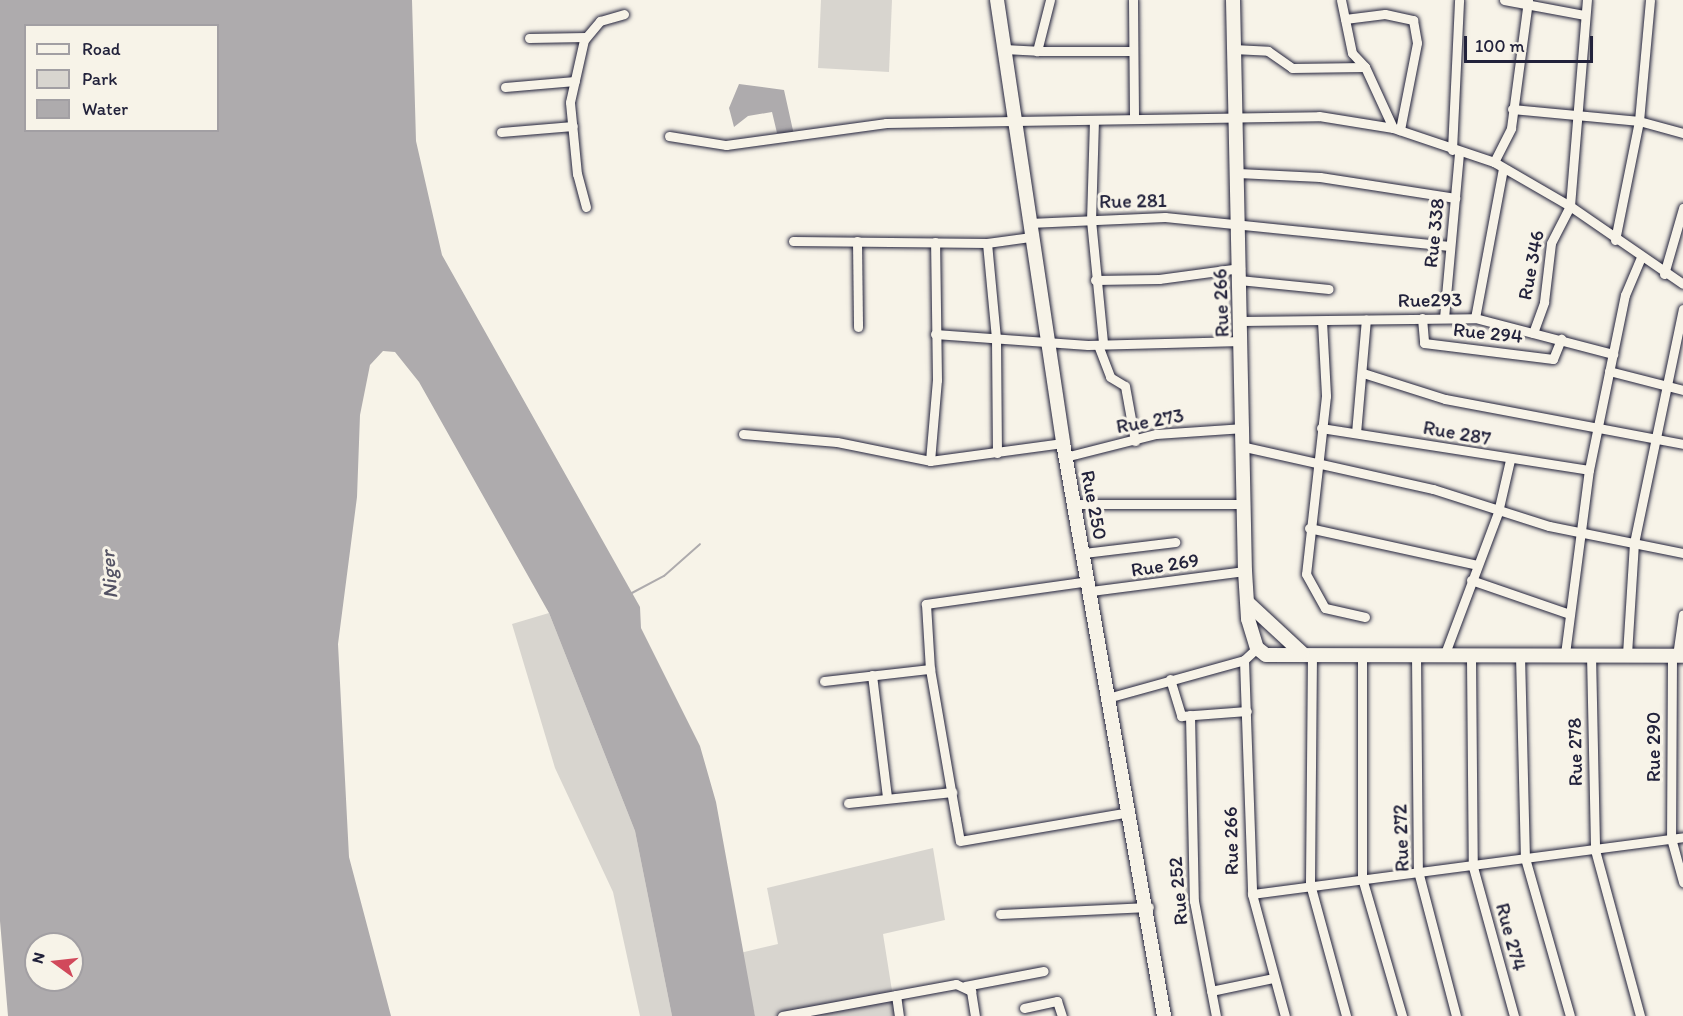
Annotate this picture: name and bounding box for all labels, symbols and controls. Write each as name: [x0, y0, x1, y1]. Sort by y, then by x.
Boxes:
legend: [24, 24, 219, 132]
scale bar: [1467, 24, 1596, 62]
text: 100 m: [1475, 35, 1525, 57]
text: Road: [82, 38, 121, 60]
text: Park: [82, 68, 117, 90]
text: Water: [82, 98, 128, 120]
street label: Rue 281: [1099, 188, 1167, 214]
street label: Rue 338: [1418, 197, 1450, 269]
street label: Rue 346: [1512, 228, 1550, 302]
street label: Rue 266: [1208, 268, 1234, 338]
street label: Rue293: [1398, 287, 1462, 313]
street label: Rue 294: [1452, 317, 1524, 349]
street label: Rue 273: [1114, 403, 1186, 439]
street label: Rue 287: [1421, 415, 1493, 451]
street label: Rue 250: [1075, 468, 1113, 542]
street label: Rue 269: [1129, 548, 1201, 582]
water label: Niger: [95, 550, 123, 600]
street label: Rue 290: [1641, 712, 1665, 782]
street label: Rue 278: [1562, 718, 1588, 786]
street label: Rue 272: [1388, 804, 1414, 872]
street label: Rue 266: [1218, 806, 1244, 876]
street label: Rue 252: [1163, 856, 1193, 926]
street label: Rue 274: [1490, 900, 1532, 974]
north arrow: [24, 932, 84, 992]
text: N: [27, 950, 49, 965]

